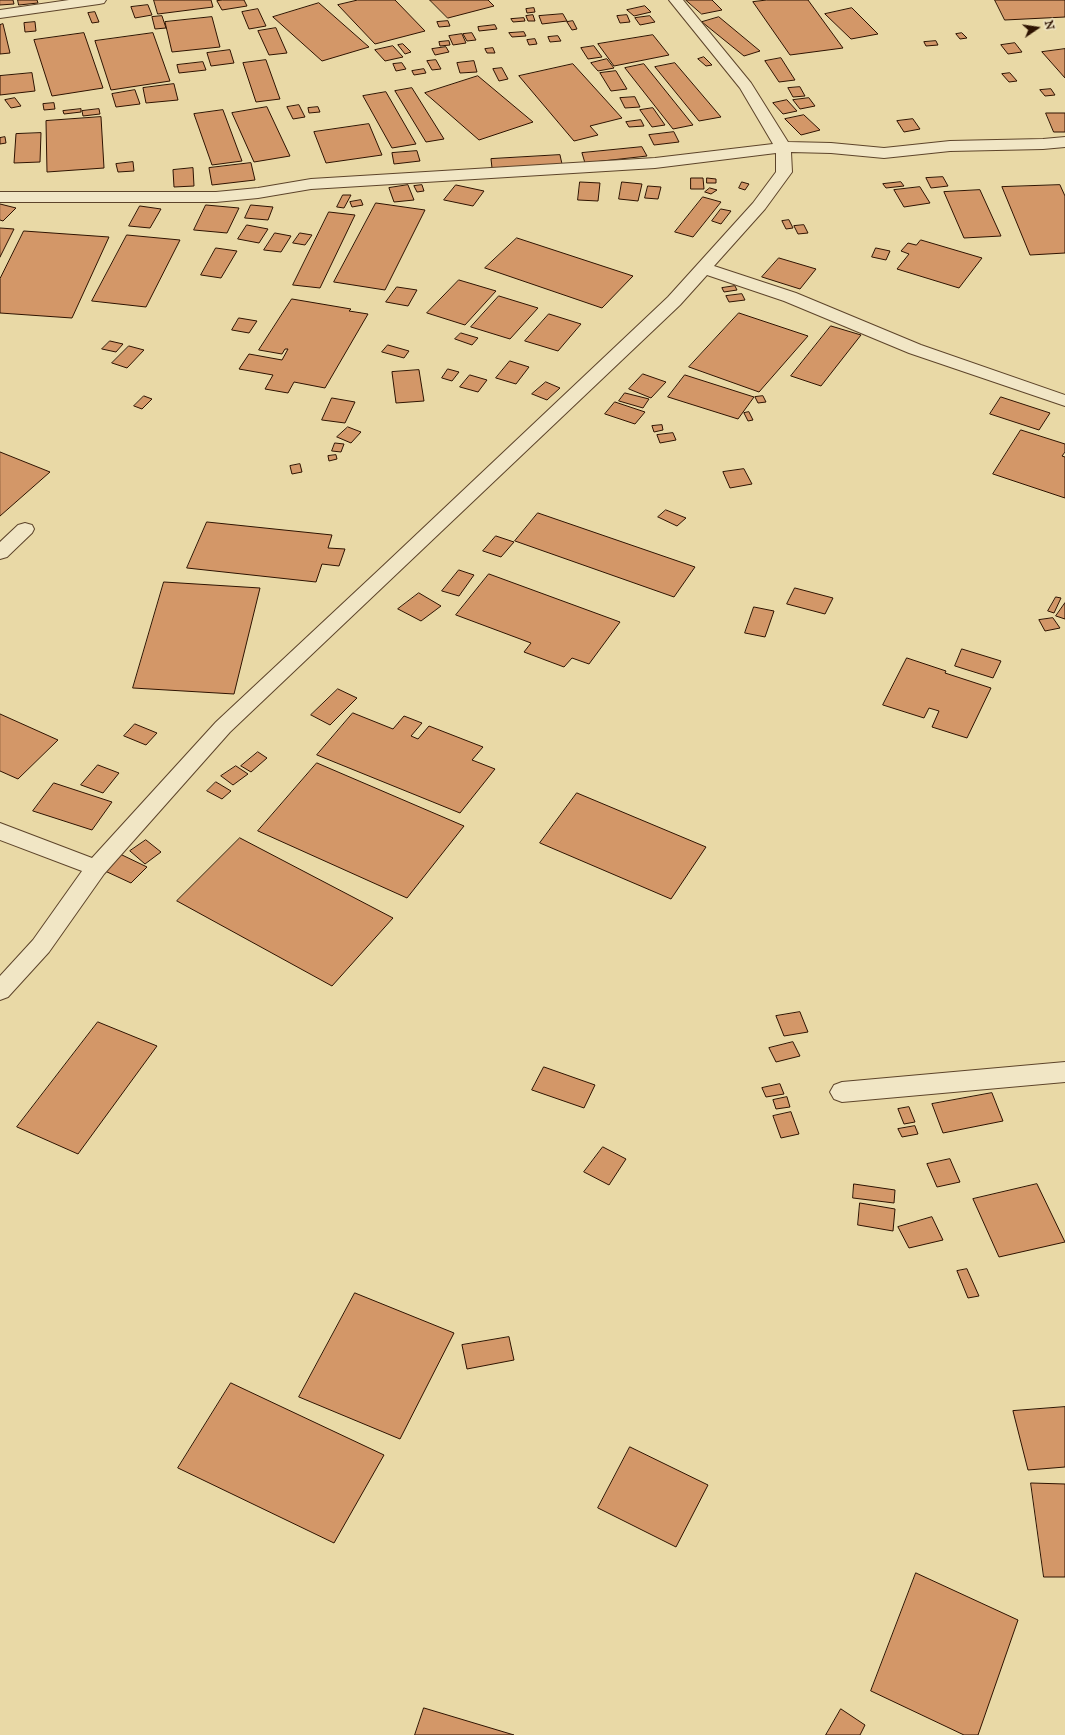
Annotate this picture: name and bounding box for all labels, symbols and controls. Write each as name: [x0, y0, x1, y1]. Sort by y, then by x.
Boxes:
north arrow: [1017, 8, 1057, 48]
text: N: [1042, 19, 1057, 31]

